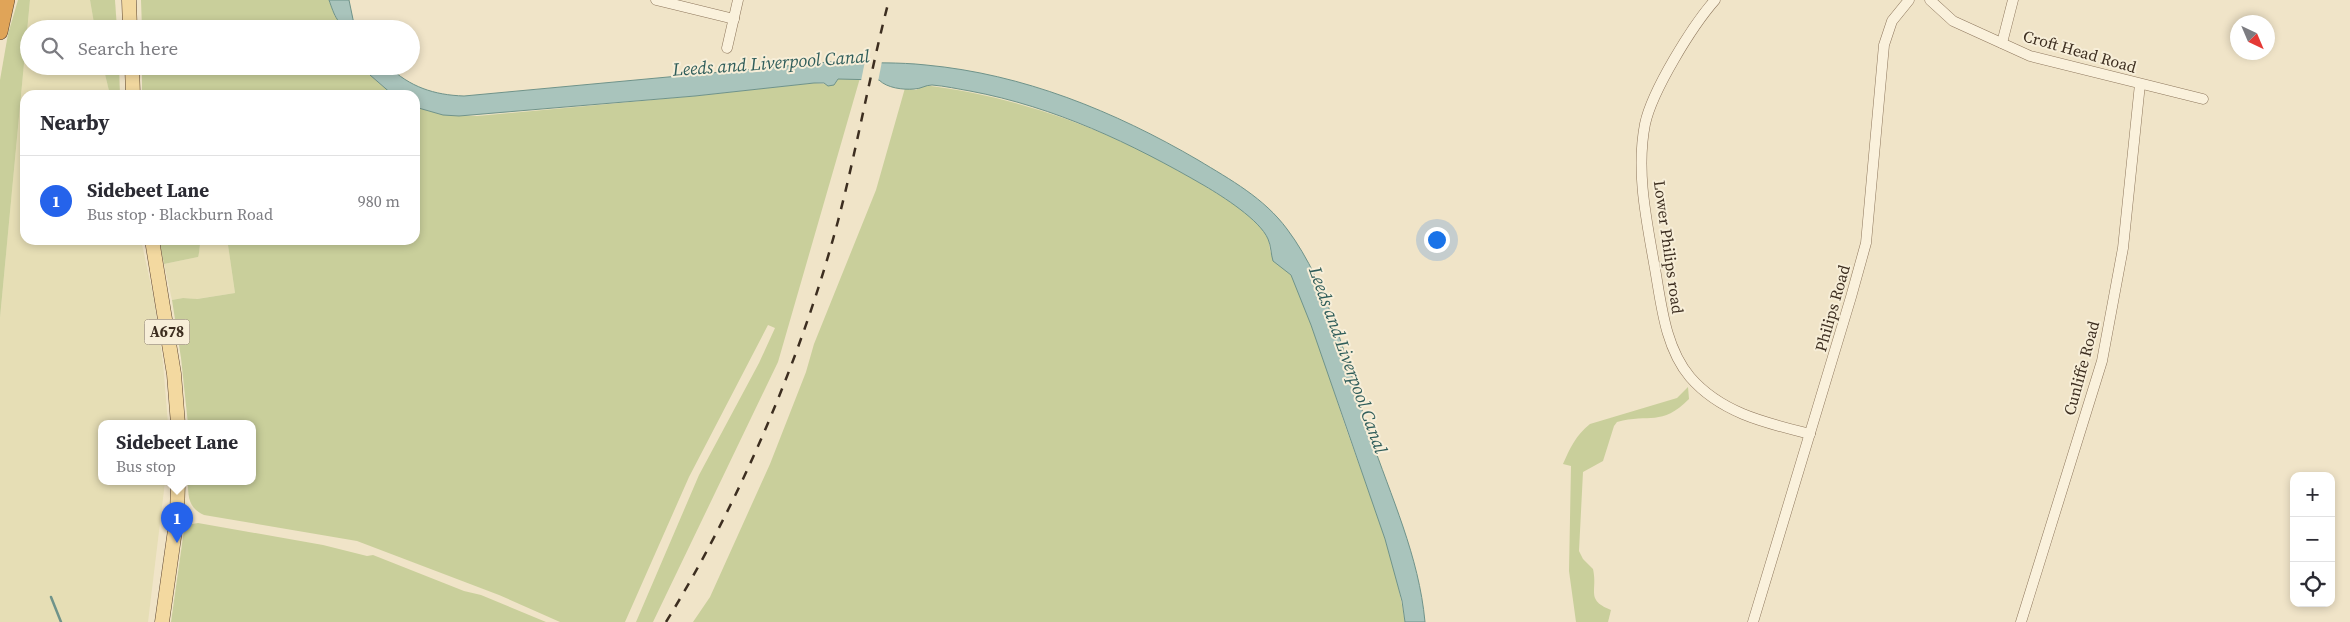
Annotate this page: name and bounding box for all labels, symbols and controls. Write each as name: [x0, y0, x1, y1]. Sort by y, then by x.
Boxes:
north arrow: [2230, 15, 2275, 60]
search box: [20, 20, 420, 75]
street label: Croft Head Road: [2021, 24, 2139, 78]
icon: search: [38, 34, 66, 62]
text: Search here: [78, 35, 178, 61]
water label: Leeds and Liverpool Canal: [671, 43, 870, 82]
text: Nearby: [40, 108, 110, 137]
text: Sidebeet Lane: [87, 177, 209, 203]
street label: Lower Philips road: [1649, 179, 1689, 315]
text: 1: [52, 190, 60, 212]
text: 980 m: [358, 190, 400, 212]
text: Bus stop · Blackburn Road: [87, 203, 273, 225]
your location: [1424, 227, 1450, 253]
water label: Leeds and Liverpool Canal: [1303, 262, 1394, 457]
street label: Philips Road: [1809, 262, 1855, 354]
street label: Cunliffe Road: [2058, 318, 2104, 418]
road number: A678: [144, 320, 190, 344]
popup: [98, 420, 256, 485]
text: Sidebeet Lane: [116, 429, 238, 455]
text: Bus stop: [116, 455, 176, 477]
map controls: [2290, 472, 2335, 607]
button: +: [2290, 472, 2335, 517]
pin: 1: [161, 502, 193, 543]
button: −: [2290, 517, 2335, 562]
button: locate: [2290, 562, 2335, 607]

